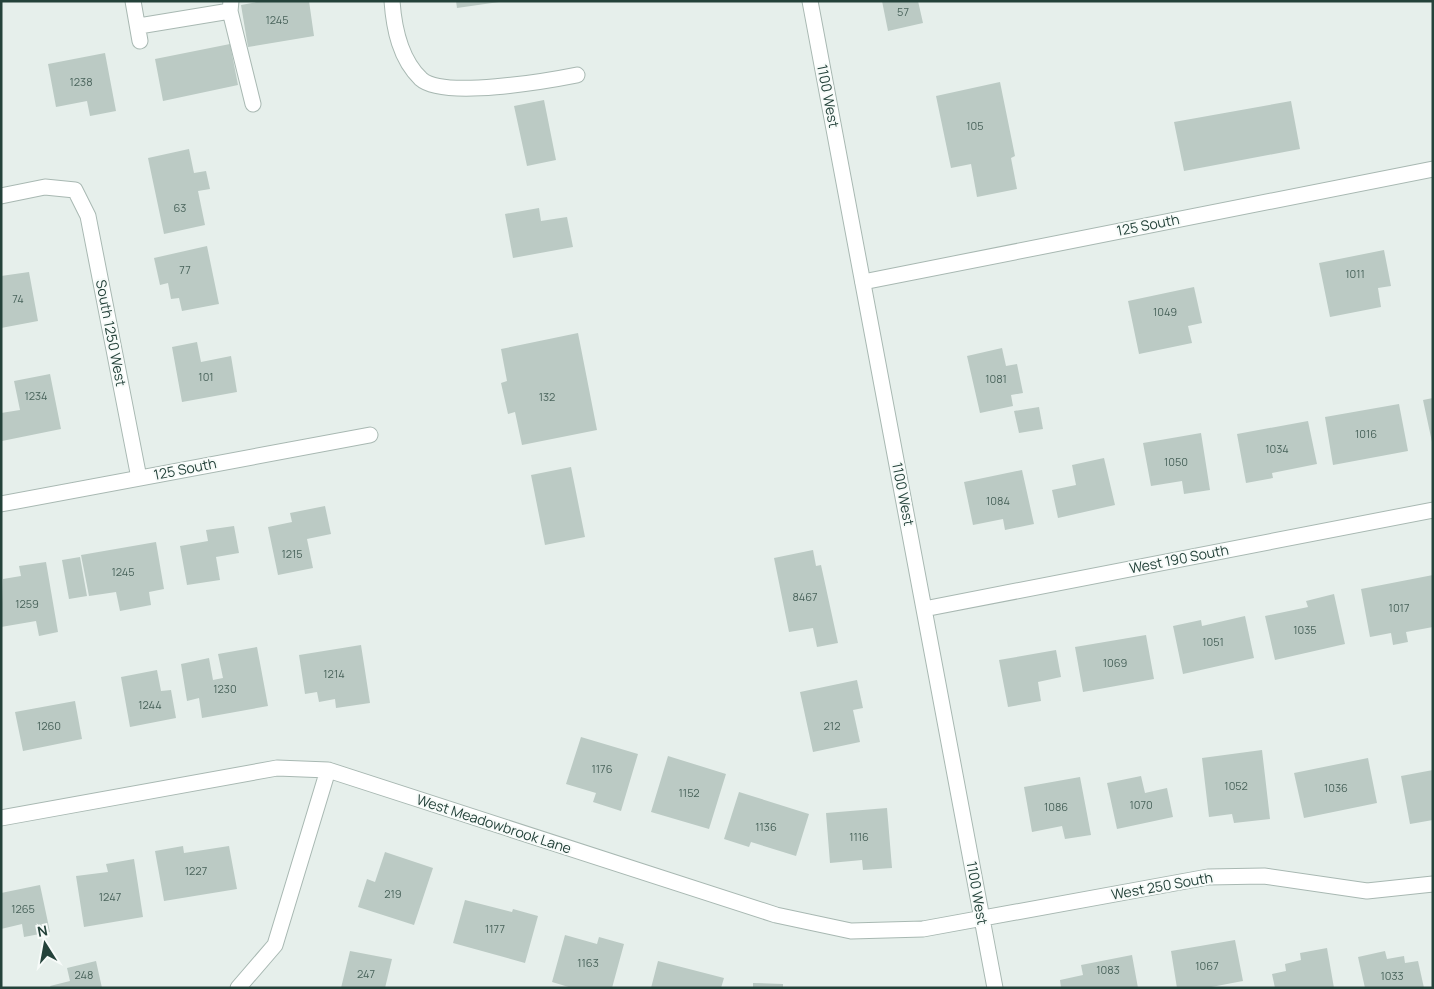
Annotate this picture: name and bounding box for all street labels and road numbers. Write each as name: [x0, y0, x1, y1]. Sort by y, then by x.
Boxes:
street label: 1100 West: [813, 63, 844, 130]
street label: 125 South: [1115, 209, 1181, 240]
street label: South 1250 West: [92, 278, 131, 388]
street label: 125 South: [152, 453, 218, 484]
street label: 1100 West: [888, 461, 919, 528]
street label: West 190 South: [1128, 540, 1230, 577]
street label: West Meadowbrook Lane: [414, 790, 574, 858]
street label: 1100 West: [963, 860, 992, 927]
street label: West 250 South: [1110, 867, 1214, 904]

